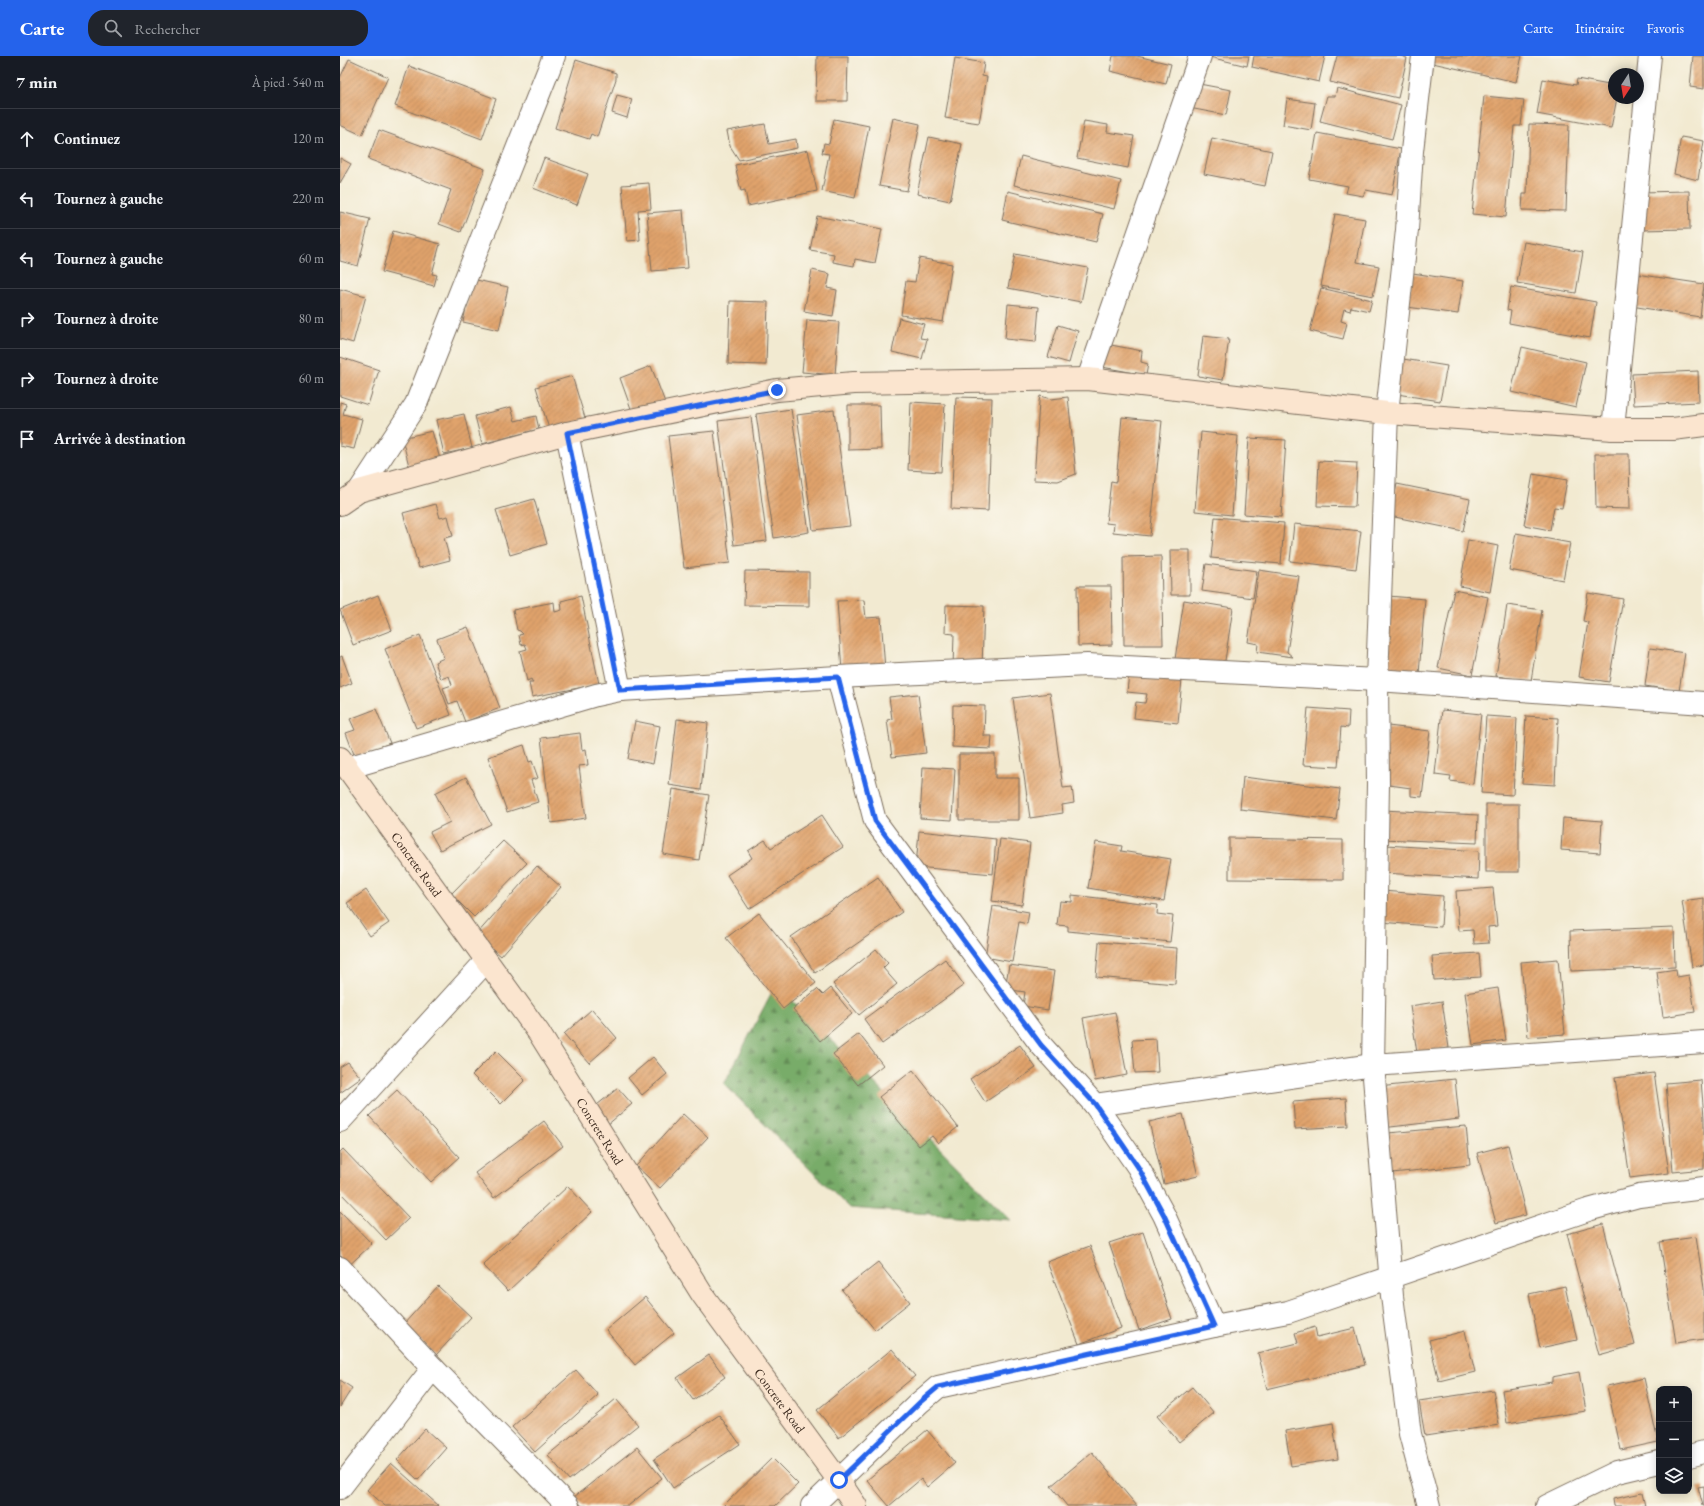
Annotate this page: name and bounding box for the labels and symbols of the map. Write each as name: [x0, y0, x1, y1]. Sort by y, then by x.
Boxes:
north arrow: [1608, 68, 1644, 104]
route end: [768, 381, 786, 399]
street label: Concrete Road: [388, 828, 446, 900]
street label: Concrete Road: [573, 1094, 628, 1168]
street label: Concrete Road: [751, 1365, 810, 1436]
route start: [830, 1471, 848, 1489]

